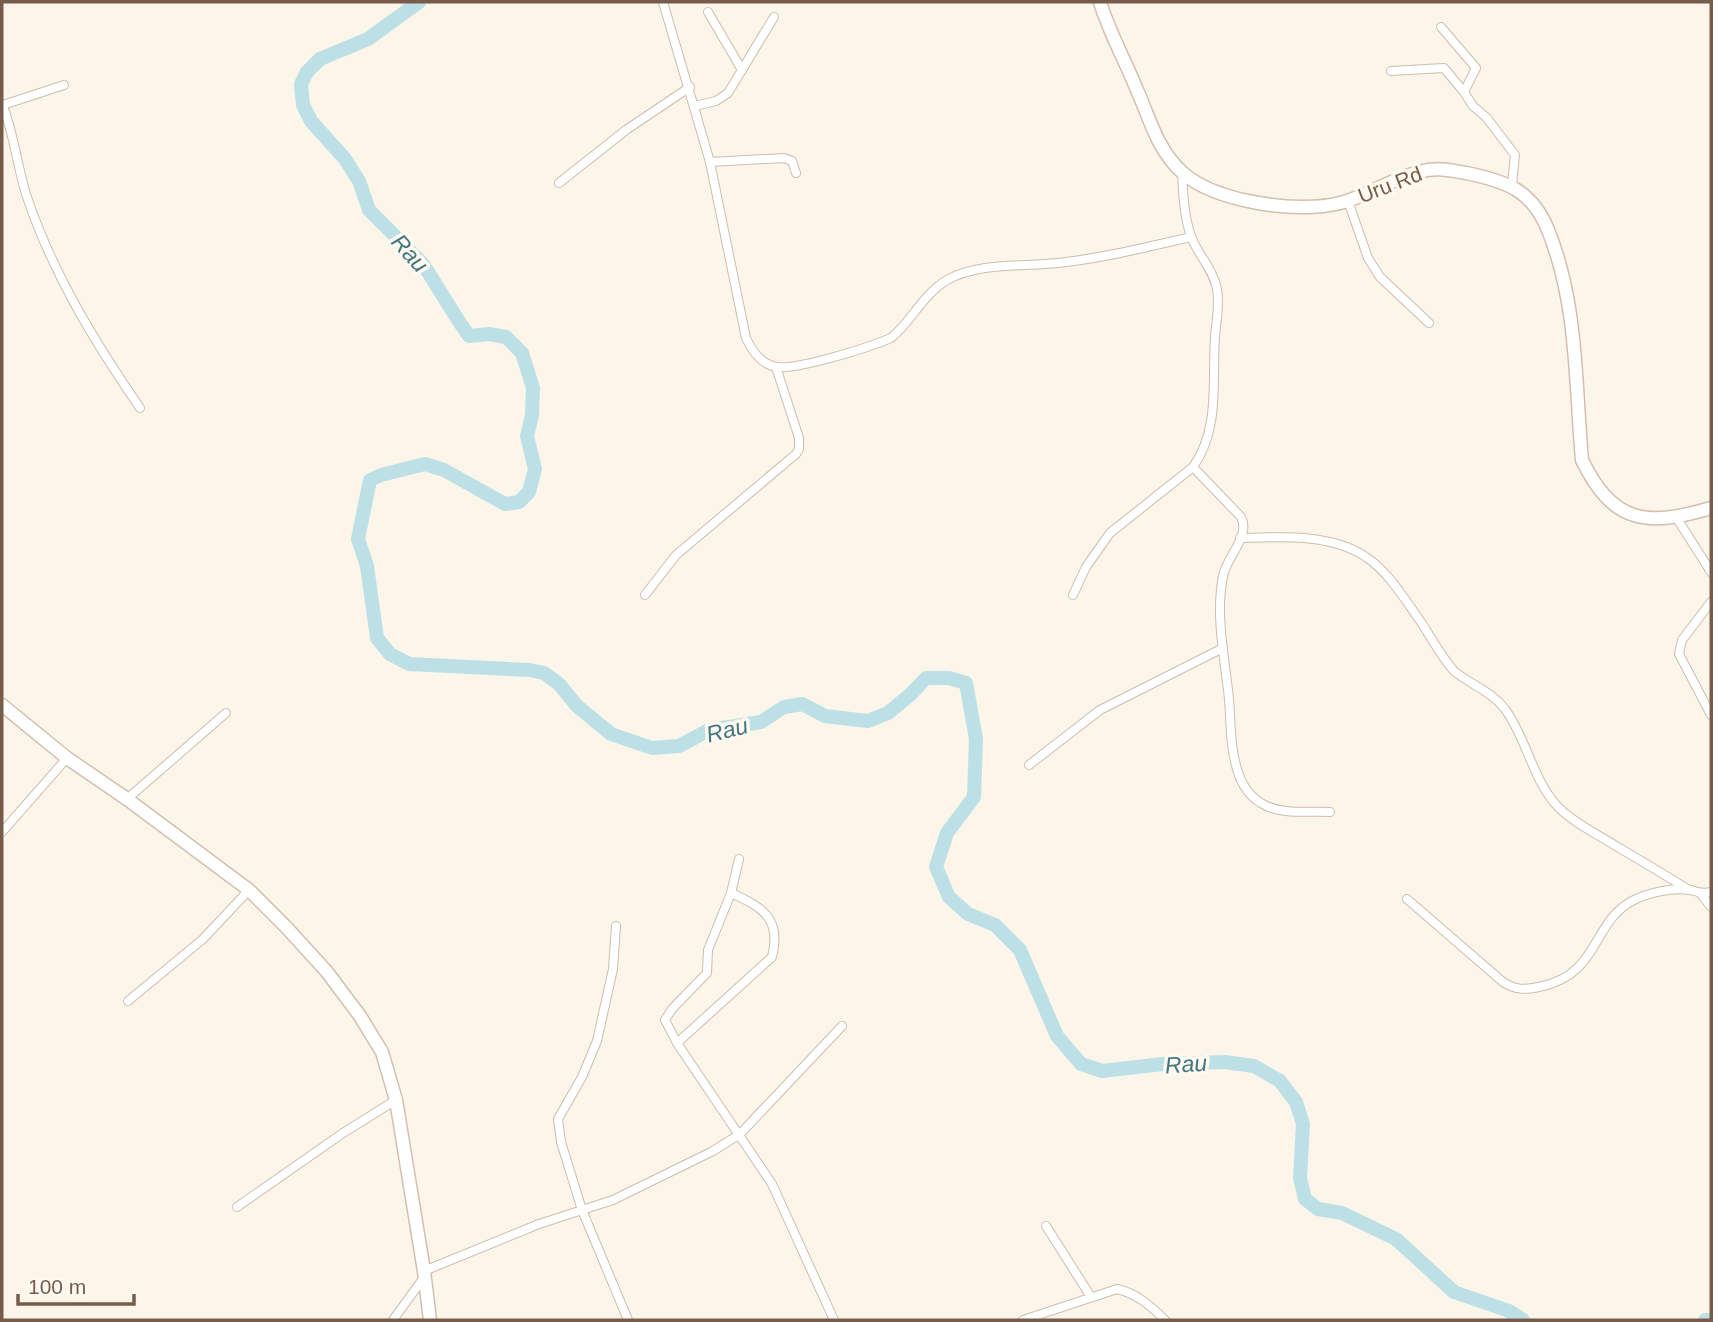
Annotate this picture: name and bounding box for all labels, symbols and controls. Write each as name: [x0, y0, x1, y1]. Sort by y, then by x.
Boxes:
street label: Uru Rd: [1355, 162, 1425, 207]
water label: Rau: [386, 229, 434, 278]
water label: Rau: [703, 712, 751, 748]
water label: Rau: [1164, 1050, 1208, 1078]
scale bar: [18, 1262, 133, 1306]
text: 100 m: [28, 1275, 86, 1298]

